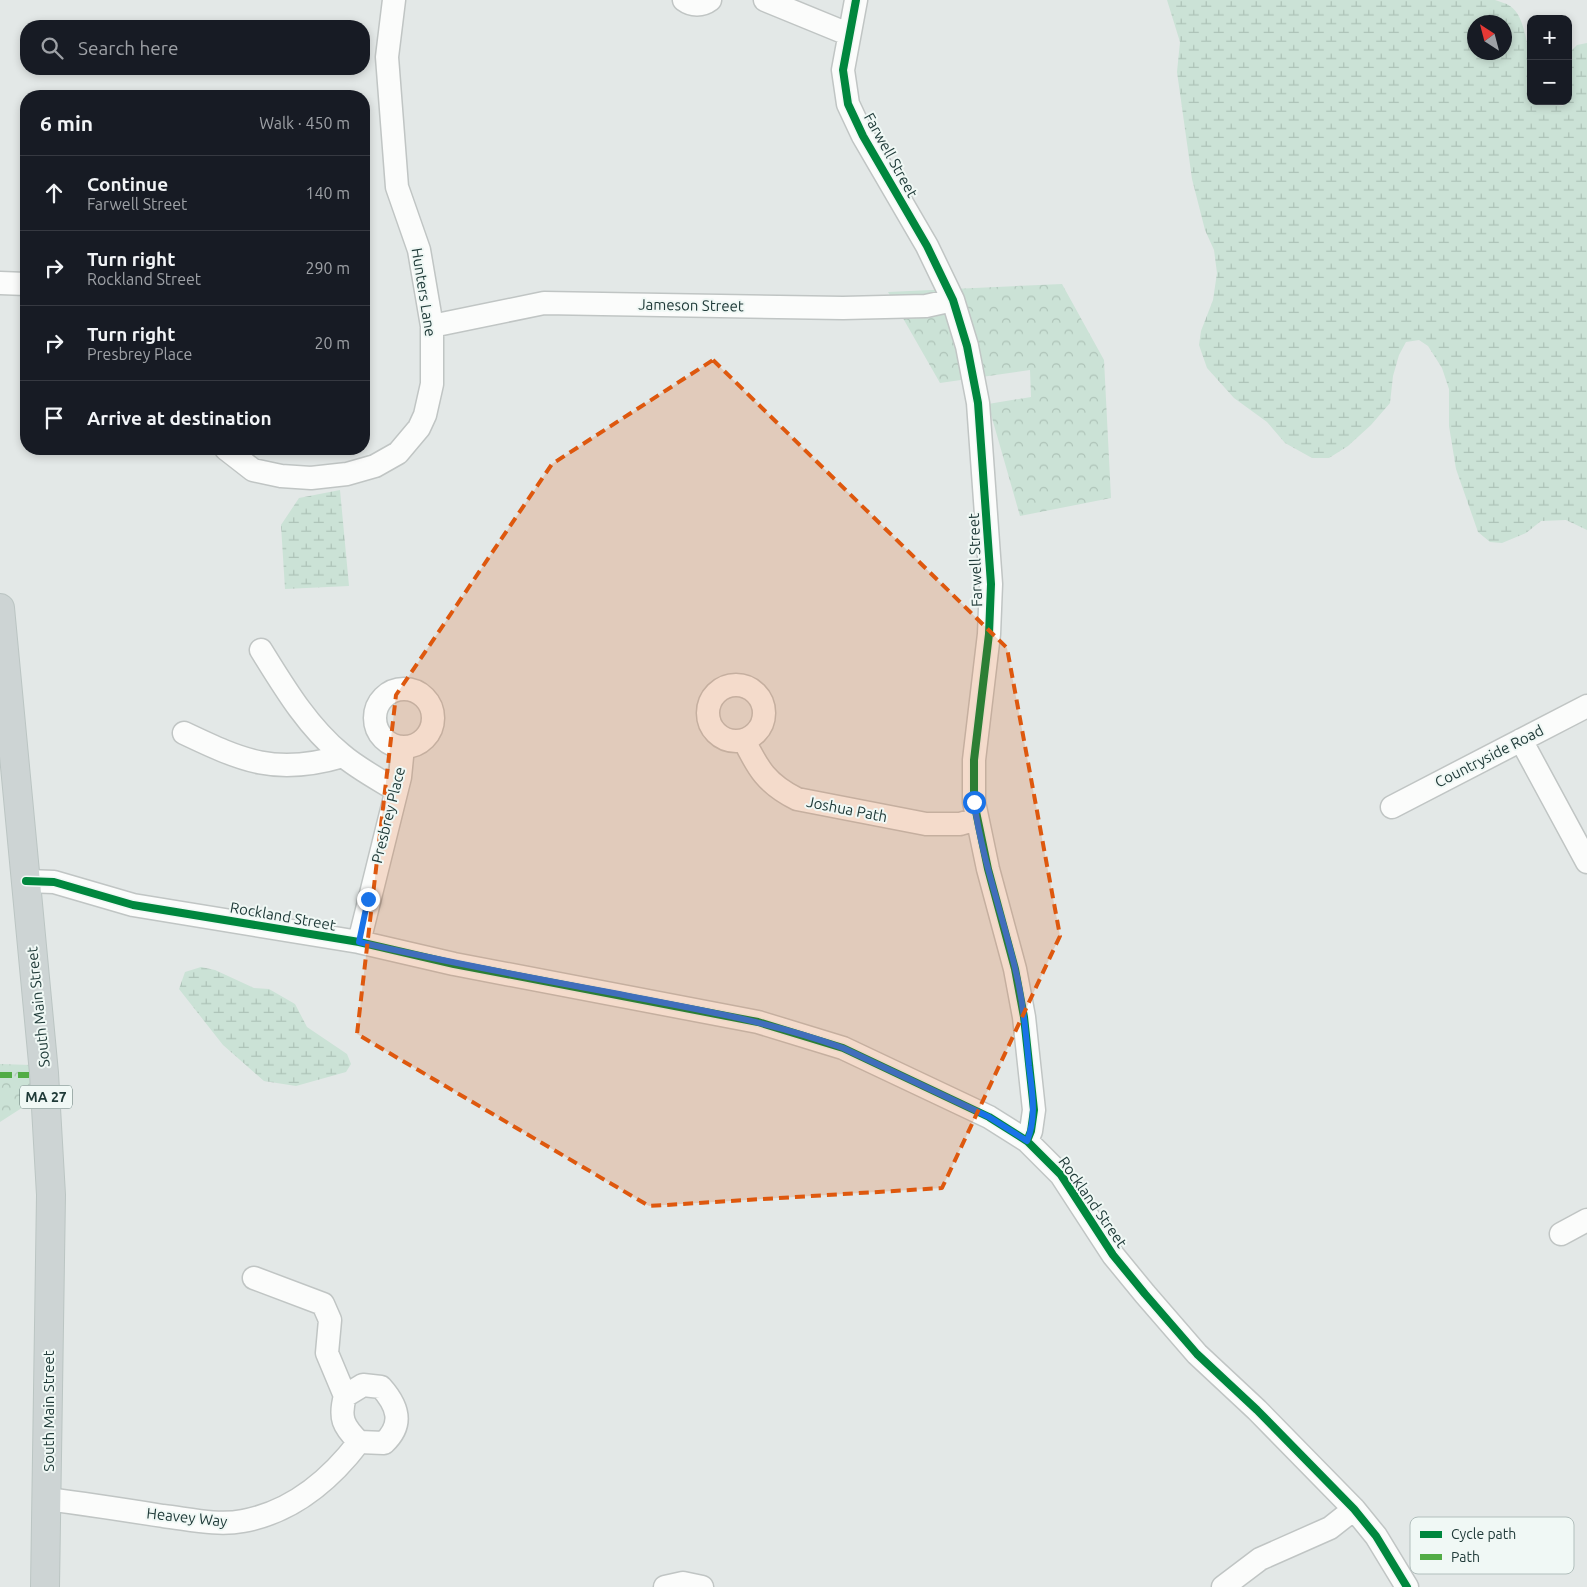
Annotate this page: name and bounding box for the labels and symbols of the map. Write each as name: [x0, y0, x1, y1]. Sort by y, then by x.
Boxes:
north arrow: [1467, 15, 1512, 60]
street label: Farwell Street: [861, 110, 921, 200]
street label: Hunters Lane: [409, 246, 439, 338]
street label: Jameson Street: [638, 296, 744, 314]
street label: Farwell Street: [965, 513, 985, 607]
street label: Countryside Road: [1432, 721, 1546, 791]
street label: Presbrey Place: [368, 765, 408, 865]
route start: [963, 791, 986, 814]
street label: Joshua Path: [805, 793, 889, 825]
route end: [357, 888, 380, 911]
street label: Rockland Street: [229, 898, 337, 934]
street label: South Main Street: [23, 946, 53, 1068]
road number: MA 27: [20, 1086, 72, 1108]
street label: Rockland Street: [1055, 1153, 1131, 1251]
street label: South Main Street: [40, 1350, 57, 1472]
street label: Heavey Way: [146, 1504, 228, 1530]
legend: [1410, 1517, 1574, 1574]
text: Cycle path: [1451, 1526, 1516, 1542]
text: Path: [1451, 1549, 1480, 1565]

